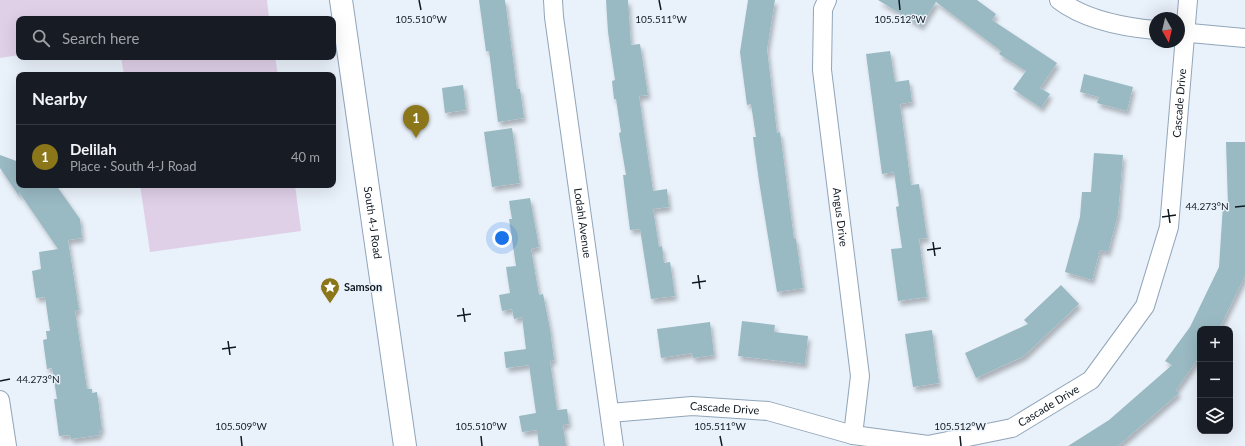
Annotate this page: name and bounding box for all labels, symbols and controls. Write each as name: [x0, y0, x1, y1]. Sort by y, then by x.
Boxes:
north arrow: [1149, 12, 1185, 48]
text: 105.510°W: [395, 13, 447, 25]
text: 105.511°W: [635, 13, 687, 25]
text: 105.512°W: [874, 13, 926, 25]
search box: [16, 16, 336, 60]
icon: search: [30, 27, 52, 49]
text: Search here: [62, 29, 139, 47]
street label: Cascade Drive: [1169, 68, 1188, 138]
text: Nearby: [32, 88, 87, 109]
pin: 1: [403, 105, 429, 138]
text: Delilah: [70, 140, 117, 158]
text: 1: [41, 149, 49, 165]
text: 40 m: [291, 149, 320, 165]
text: Place · South 4-J Road: [70, 158, 196, 174]
street label: South 4-J Road: [362, 186, 385, 260]
street label: Lodahl Avenue: [572, 187, 595, 259]
street label: Angus Drive: [831, 187, 851, 247]
text: 44.273°N: [1185, 200, 1229, 212]
your location: [492, 228, 512, 248]
place icon: Samson: [319, 276, 341, 304]
place label: Samson: [344, 280, 382, 293]
map controls: [1197, 326, 1233, 434]
button: +: [1197, 326, 1233, 362]
button: −: [1197, 362, 1233, 398]
text: 44.273°N: [16, 373, 60, 385]
street label: Cascade Drive: [1015, 382, 1082, 429]
button: layers: [1197, 398, 1233, 434]
street label: Cascade Drive: [690, 399, 760, 416]
text: 105.509°W: [215, 420, 267, 432]
text: 105.510°W: [455, 420, 507, 432]
text: 105.511°W: [694, 420, 746, 432]
text: 105.512°W: [934, 420, 986, 432]

